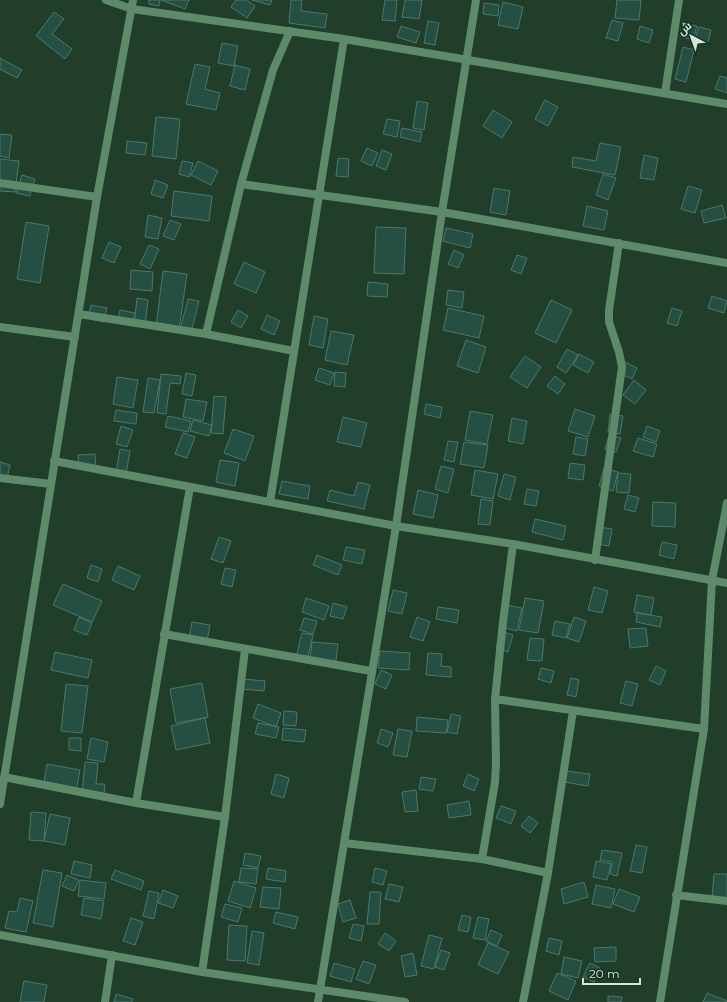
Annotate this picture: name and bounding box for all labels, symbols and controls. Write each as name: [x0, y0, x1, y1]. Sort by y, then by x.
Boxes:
north arrow: [671, 16, 711, 56]
text: ش: [675, 19, 694, 38]
scale bar: [583, 960, 640, 986]
text: 20 m: [589, 966, 620, 981]

